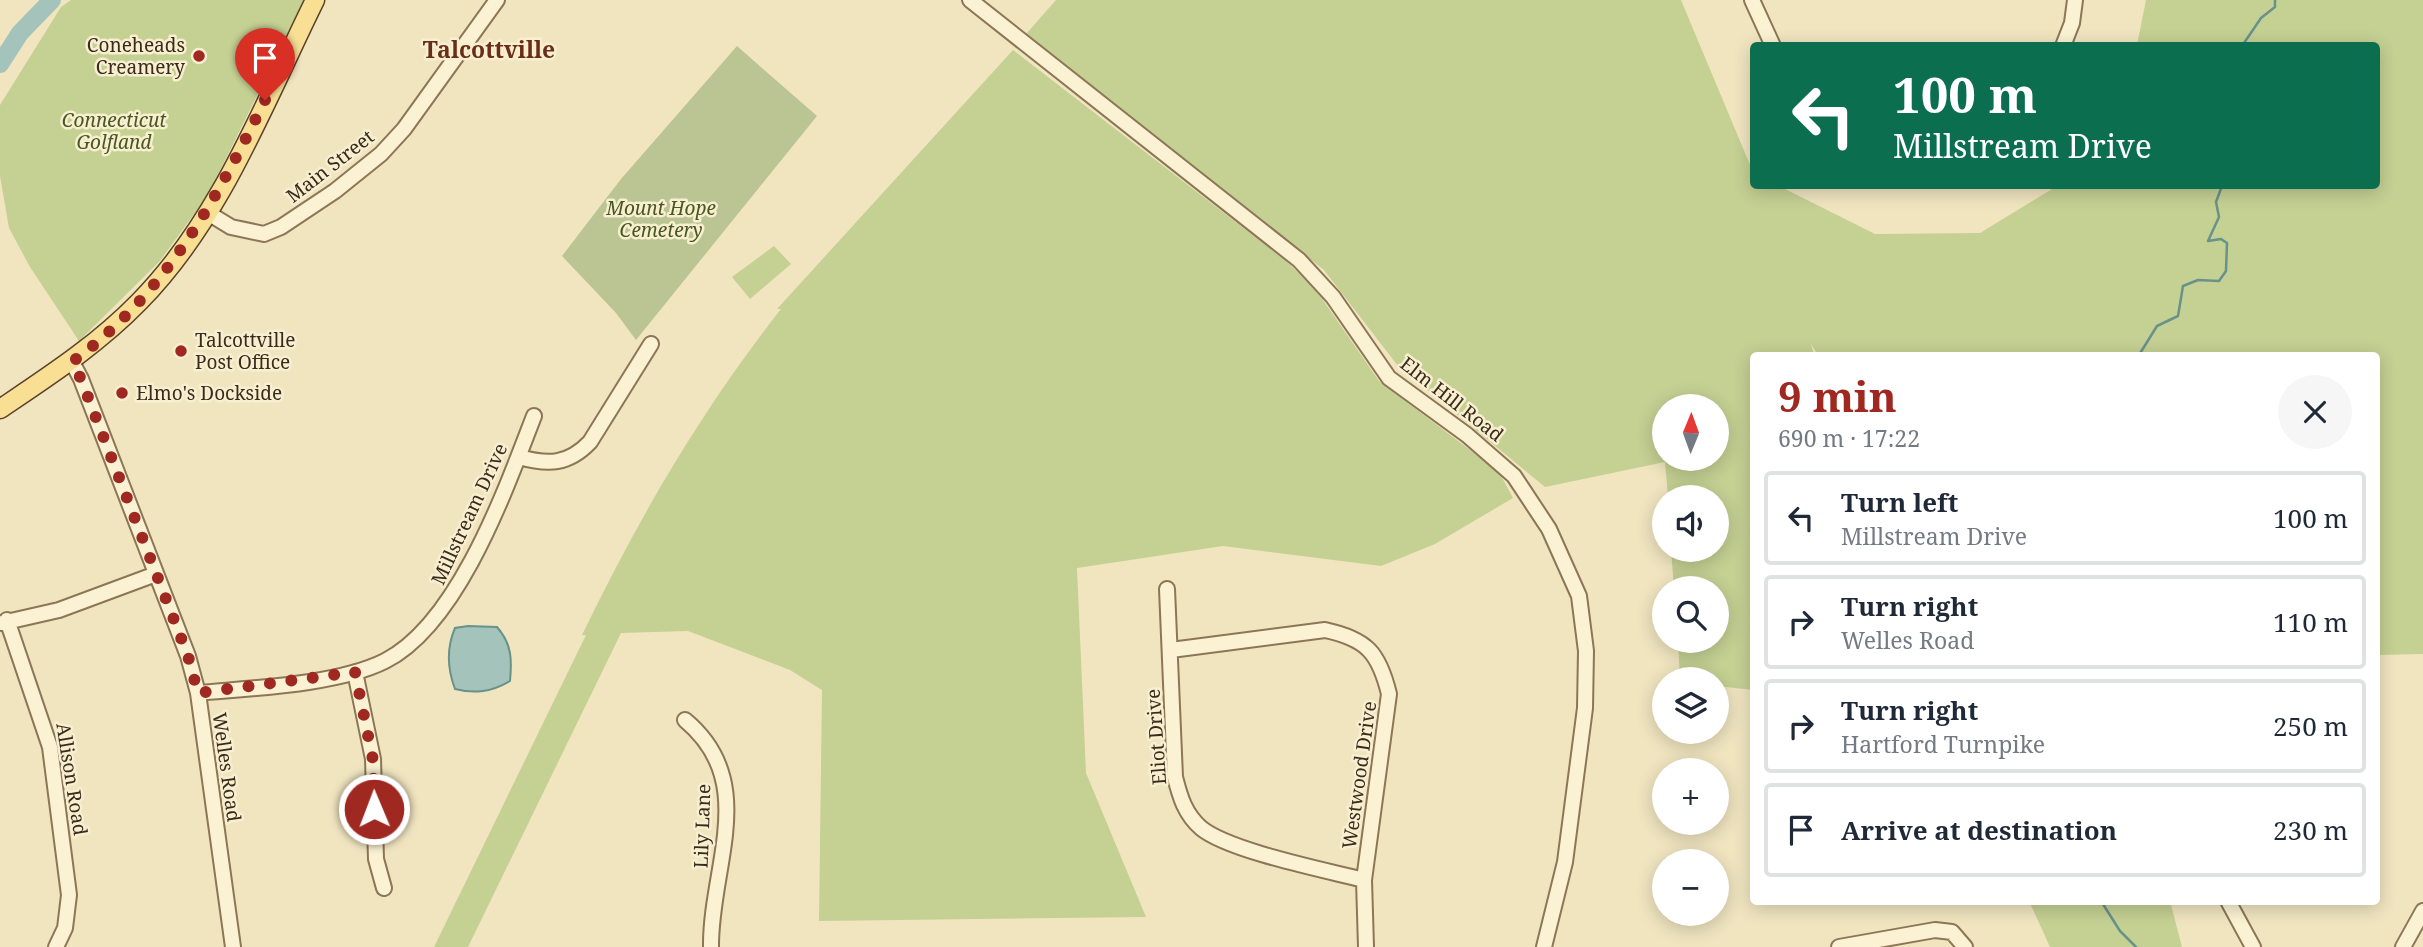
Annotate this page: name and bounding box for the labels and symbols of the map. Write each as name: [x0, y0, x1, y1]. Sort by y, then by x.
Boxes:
pin: [235, 28, 295, 100]
place label: Coneheads Creamery: [87, 32, 185, 80]
district label: Talcottville: [423, 33, 555, 65]
marker: Coneheads Creamery: [191, 48, 207, 64]
park label: Connecticut Golfland: [62, 107, 167, 155]
street label: Main Street: [281, 123, 380, 209]
park label: Mount Hope Cemetery: [605, 195, 716, 243]
place label: Talcottville Post Office: [195, 327, 295, 375]
marker: Talcottville Post Office: [173, 343, 189, 359]
street label: Elm Hill Road: [1395, 350, 1509, 448]
place label: Elmo's Dockside: [136, 380, 282, 406]
marker: Elmo's Dockside: [114, 385, 130, 401]
north arrow: [1652, 394, 1729, 471]
street label: Millstream Drive: [425, 439, 513, 589]
street label: Eliot Drive: [1140, 688, 1172, 786]
street label: Westwood Drive: [1336, 699, 1382, 851]
street label: Welles Road: [206, 711, 248, 824]
street label: Allison Road: [50, 721, 94, 838]
position arrow: [337, 772, 411, 846]
street label: Lily Lane: [688, 783, 716, 869]

